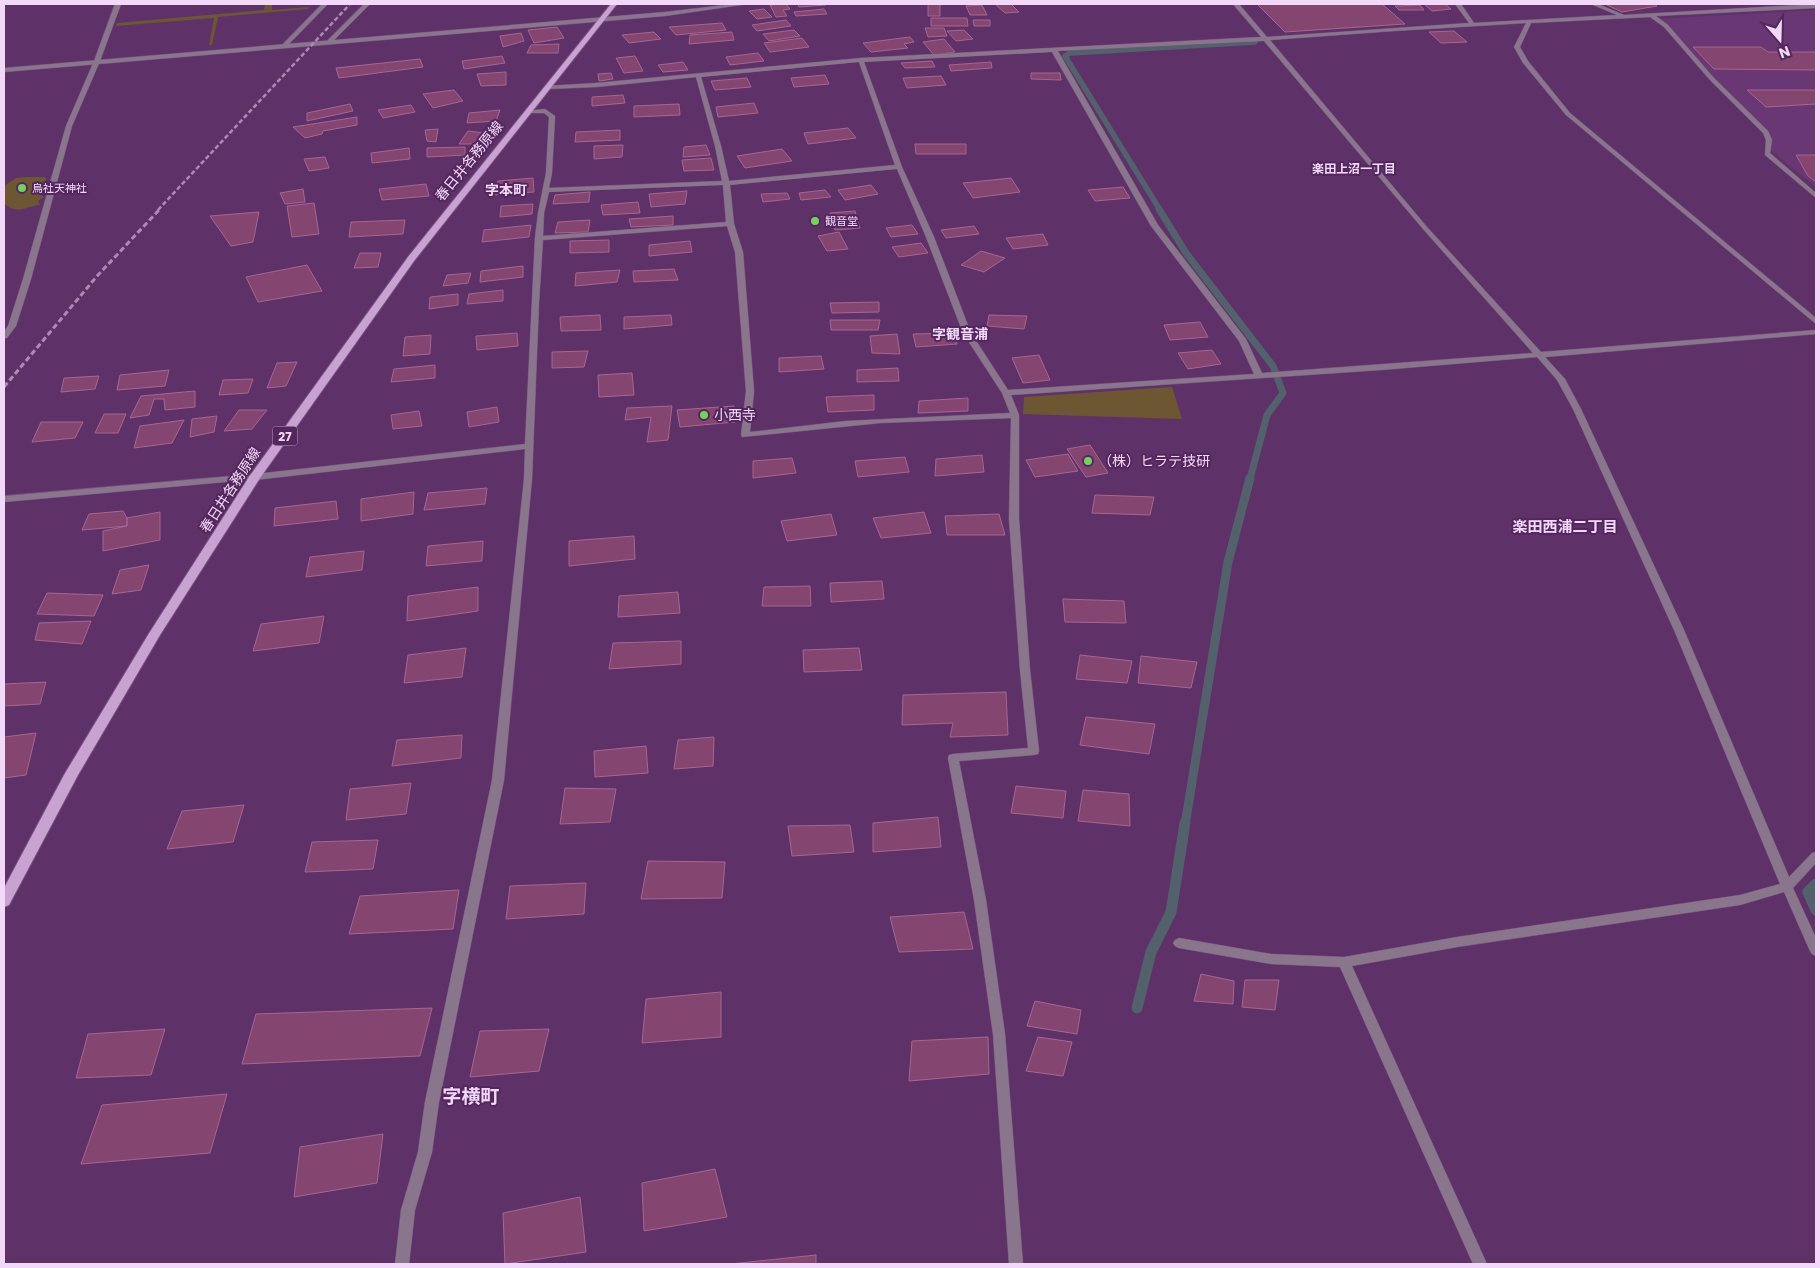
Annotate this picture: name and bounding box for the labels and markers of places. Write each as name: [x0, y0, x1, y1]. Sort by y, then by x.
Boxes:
place label: 烏社天神社: [32, 180, 87, 196]
marker: 烏社天神社: [16, 182, 28, 194]
place label: 観音堂: [825, 213, 858, 229]
marker: 観音堂: [809, 215, 821, 227]
place label: 小西寺: [714, 405, 756, 425]
marker: 小西寺: [698, 409, 710, 421]
place label: （株）ヒラテ技研: [1098, 451, 1210, 471]
marker: （株）ヒラテ技研: [1082, 455, 1094, 467]

